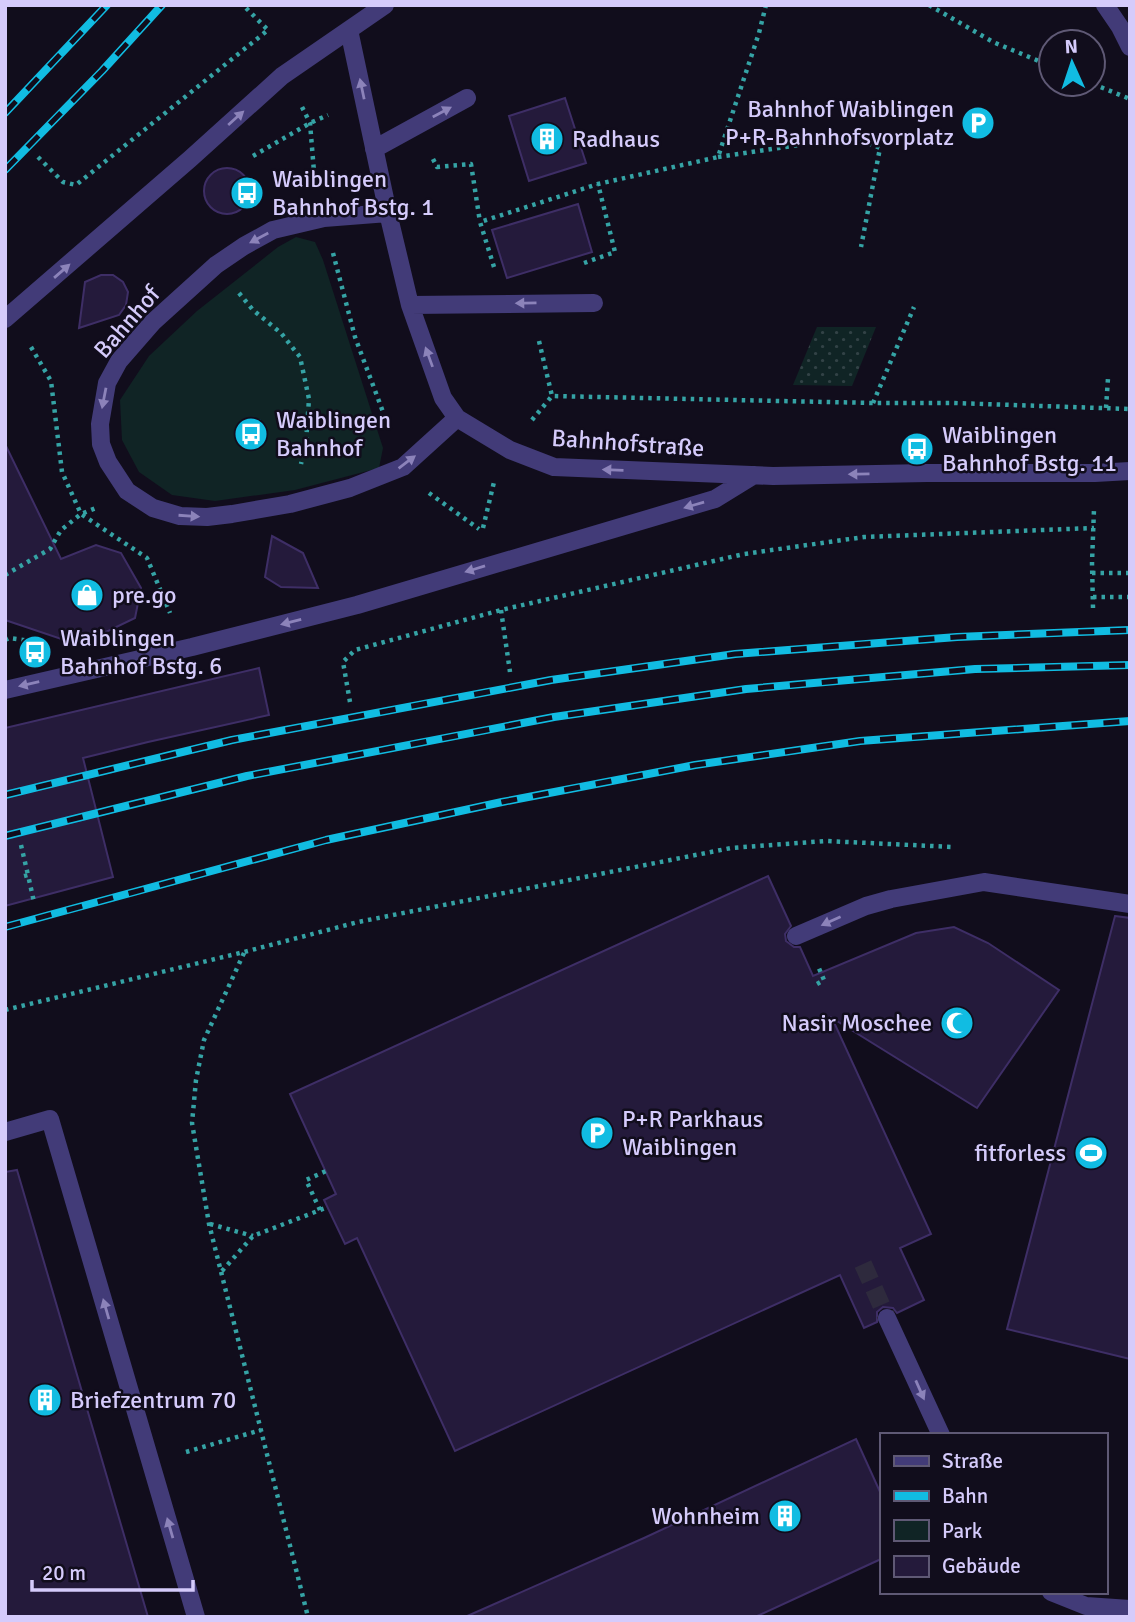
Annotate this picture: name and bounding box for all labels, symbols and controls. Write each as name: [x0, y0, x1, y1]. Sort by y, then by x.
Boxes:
north arrow: [1037, 28, 1107, 98]
text: N: [1064, 35, 1078, 59]
one-way arrow: [356, 78, 367, 100]
place label: Bahnhof Waiblingen P+R-Bahnhofsvorplatz: [725, 94, 954, 152]
parking icon: Bahnhof Waiblingen P+R-Bahnhofsvorplatz: [959, 104, 997, 142]
one-way arrow: [432, 106, 452, 118]
one-way arrow: [227, 110, 244, 126]
building icon: Radhaus: [528, 120, 566, 158]
place label: Radhaus: [572, 124, 660, 154]
place label: Waiblingen Bahnhof Bstg. 1: [272, 164, 434, 222]
bus stop icon: Waiblingen Bahnhof Bstg. 1: [228, 174, 266, 212]
one-way arrow: [249, 232, 269, 244]
one-way arrow: [53, 264, 70, 279]
street label: Bahnhof: [87, 279, 167, 364]
one-way arrow: [515, 298, 537, 309]
one-way arrow: [423, 346, 434, 367]
one-way arrow: [99, 387, 110, 409]
place label: Waiblingen Bahnhof: [276, 405, 391, 463]
bus stop icon: Waiblingen Bahnhof: [232, 415, 270, 453]
place label: Waiblingen Bahnhof Bstg. 11: [942, 420, 1117, 478]
street label: Bahnhofstraße: [551, 423, 705, 463]
bus stop icon: Waiblingen Bahnhof Bstg. 11: [898, 430, 936, 468]
one-way arrow: [398, 455, 417, 469]
one-way arrow: [601, 464, 623, 475]
one-way arrow: [848, 468, 870, 480]
one-way arrow: [683, 501, 704, 511]
one-way arrow: [178, 511, 200, 522]
one-way arrow: [465, 564, 486, 575]
shop icon: pre.go: [68, 576, 106, 614]
place label: pre.go: [112, 580, 177, 610]
one-way arrow: [280, 617, 301, 627]
place label: Waiblingen Bahnhof Bstg. 6: [60, 623, 222, 681]
bus stop icon: Waiblingen Bahnhof Bstg. 6: [16, 633, 54, 671]
one-way arrow: [18, 679, 40, 690]
one-way arrow: [821, 915, 841, 927]
mosque icon: Nasir Moschee: [938, 1004, 976, 1042]
place label: Nasir Moschee: [782, 1008, 932, 1038]
place label: P+R Parkhaus Waiblingen: [622, 1104, 763, 1162]
parking icon: P+R Parkhaus Waiblingen: [578, 1114, 616, 1152]
sports icon: fitforless: [1072, 1134, 1110, 1172]
place label: fitforless: [974, 1138, 1066, 1168]
one-way arrow: [101, 1299, 111, 1320]
one-way arrow: [915, 1379, 926, 1400]
building icon: Briefzentrum 70: [26, 1381, 64, 1419]
place label: Briefzentrum 70: [70, 1385, 236, 1415]
legend: [880, 1433, 1107, 1594]
text: Straße: [942, 1448, 1003, 1474]
text: Bahn: [942, 1483, 988, 1509]
building icon: Wohnheim: [766, 1497, 804, 1535]
place label: Wohnheim: [651, 1501, 760, 1531]
one-way arrow: [165, 1517, 175, 1538]
text: Park: [942, 1518, 983, 1544]
scale bar: [32, 1548, 192, 1592]
text: Gebäude: [942, 1553, 1021, 1579]
text: 20 m: [42, 1560, 86, 1586]

